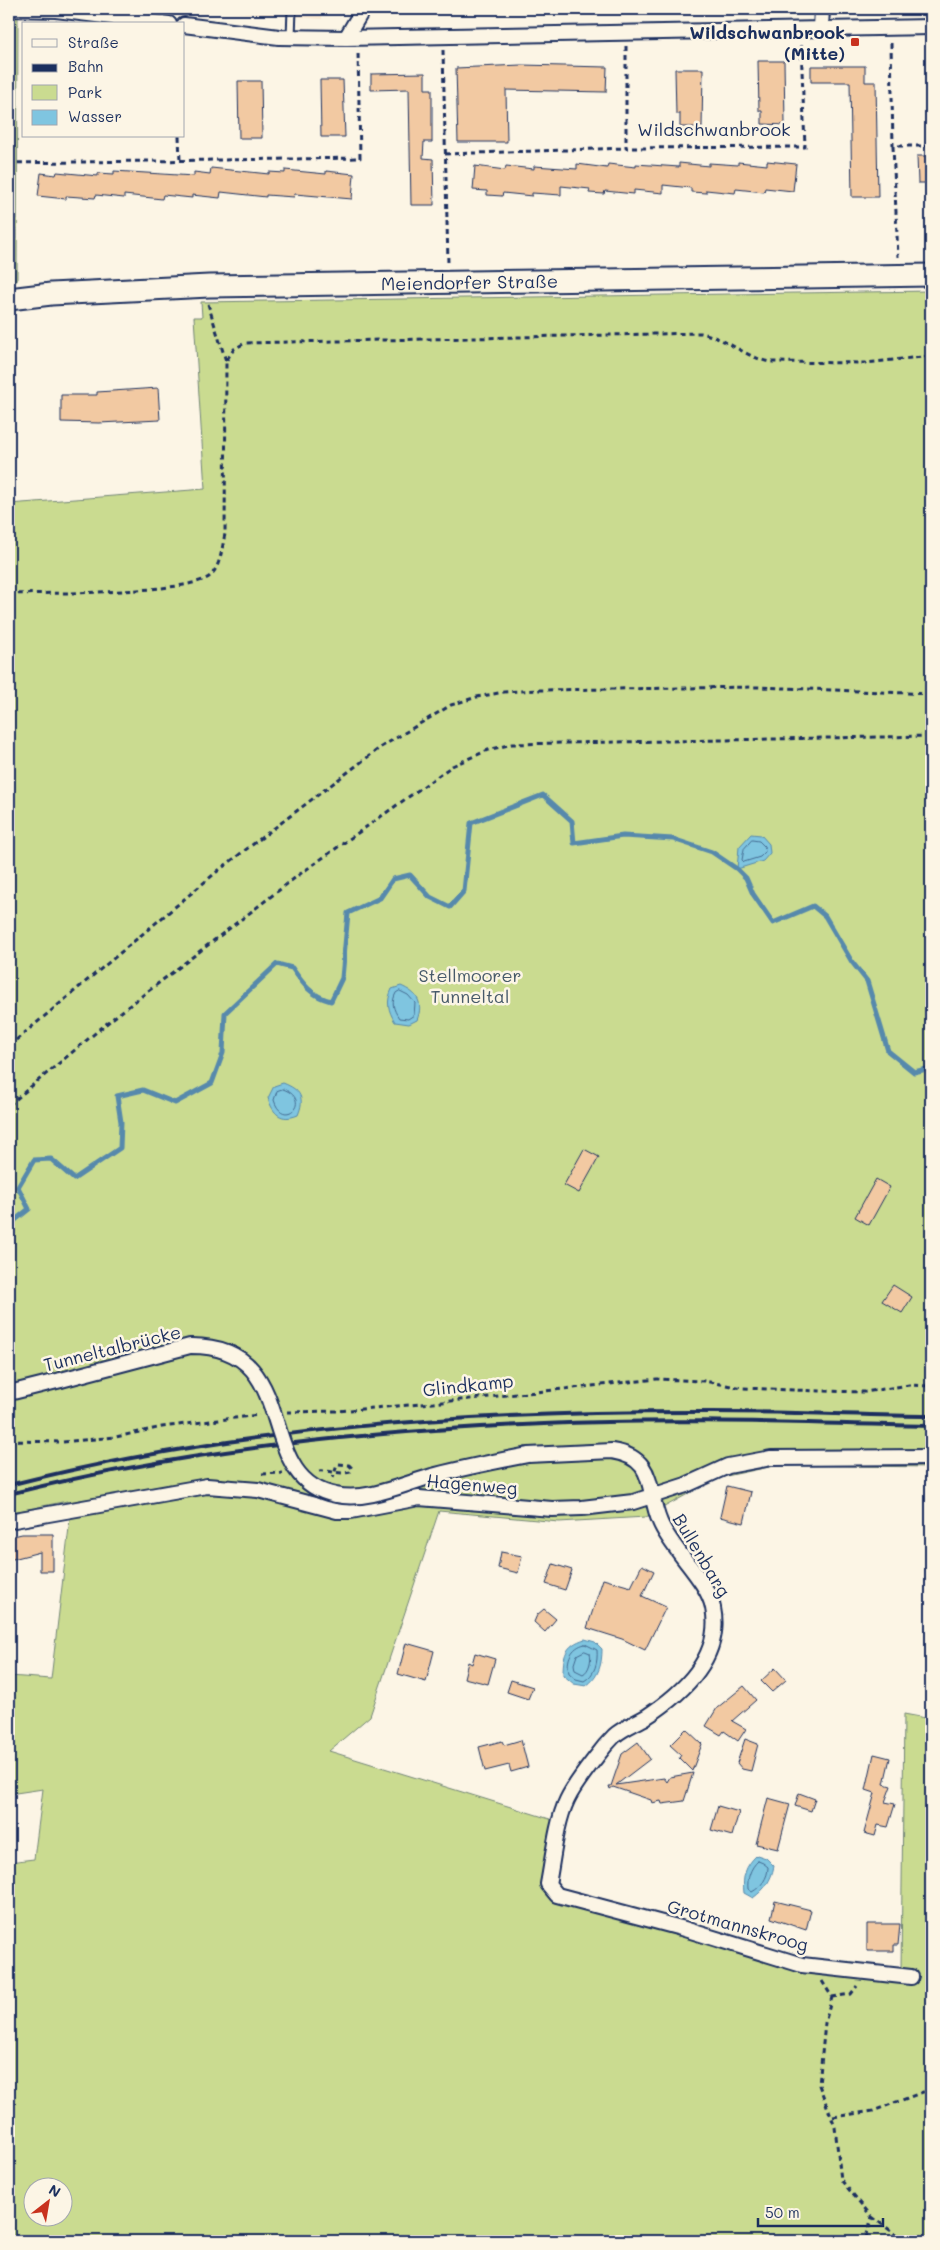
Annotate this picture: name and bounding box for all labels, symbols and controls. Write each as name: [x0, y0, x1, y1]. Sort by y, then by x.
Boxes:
place label: Wildschwanbrook (Mitte): [689, 20, 845, 65]
legend: [22, 22, 185, 138]
text: Straße: [68, 32, 119, 52]
marker: Wildschwanbrook (Mitte): [849, 36, 861, 48]
text: Bahn: [68, 56, 103, 76]
text: Park: [68, 82, 102, 102]
text: Wasser: [68, 106, 122, 126]
street label: Wildschwanbrook: [637, 117, 791, 141]
street label: Meiendorfer Straße: [381, 269, 558, 295]
park label: Stellmoorer Tunneltal: [418, 963, 522, 1008]
street label: Tunneltalbrücke: [41, 1319, 183, 1377]
street label: Glindkamp: [422, 1368, 514, 1402]
street label: Hagenweg: [426, 1468, 518, 1500]
street label: Bullenbarg: [668, 1509, 736, 1601]
street label: Grotmannskroog: [665, 1893, 811, 1957]
north arrow: [22, 2178, 72, 2228]
text: N: [45, 2180, 64, 2201]
scale bar: [758, 2195, 882, 2227]
text: 50 m: [765, 2202, 800, 2222]

